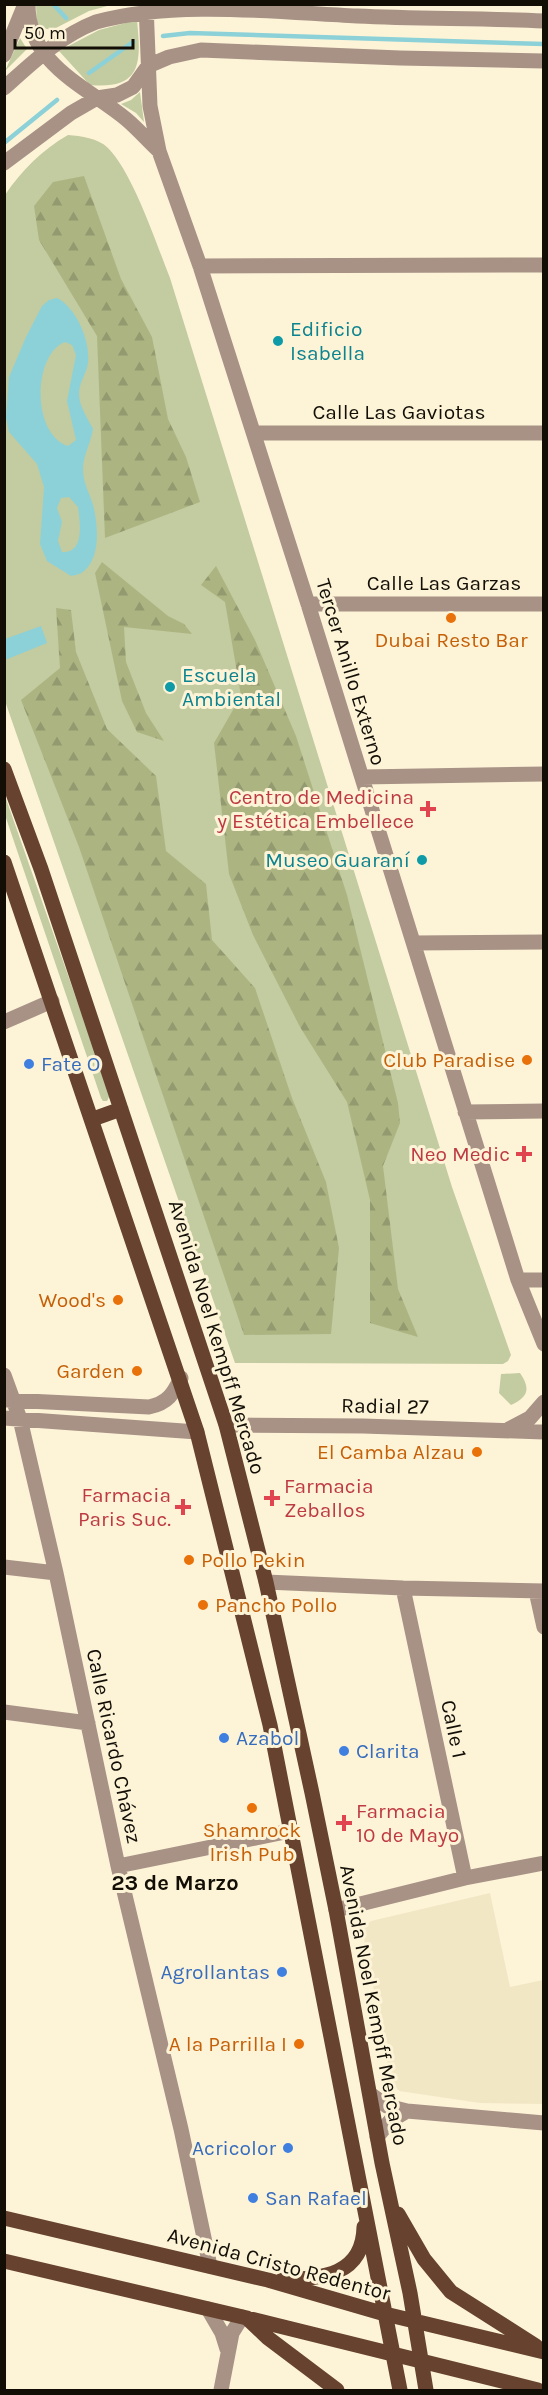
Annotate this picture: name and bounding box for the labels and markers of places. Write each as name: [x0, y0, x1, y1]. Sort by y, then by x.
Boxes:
place label: Edificio Isabella: [290, 317, 365, 365]
marker: Edificio Isabella: [271, 334, 285, 348]
marker: Dubai Resto Bar: [444, 611, 458, 625]
place label: Dubai Resto Bar: [374, 628, 528, 652]
place label: Escuela Ambiental: [182, 663, 281, 711]
marker: Escuela Ambiental: [163, 680, 177, 694]
place label: Centro de Medicina y Estética Embellece: [216, 785, 414, 833]
marker: Centro de Medicina y Estética Embellece: [419, 800, 437, 818]
place label: Museo Guaraní: [265, 848, 411, 872]
marker: Museo Guaraní: [415, 853, 429, 867]
place label: Club Paradise: [383, 1048, 515, 1072]
place label: Fate O: [41, 1052, 100, 1076]
marker: Club Paradise: [520, 1053, 534, 1067]
marker: Fate O: [22, 1057, 36, 1071]
place label: Neo Medic: [410, 1142, 510, 1166]
marker: Neo Medic: [515, 1145, 533, 1163]
place label: Wood's: [39, 1288, 106, 1312]
marker: Wood's: [111, 1293, 125, 1307]
place label: Garden: [56, 1359, 125, 1383]
marker: Garden: [130, 1364, 144, 1378]
place label: El Camba Alzau: [317, 1440, 465, 1464]
marker: El Camba Alzau: [470, 1445, 484, 1459]
place label: Farmacia Zeballos: [284, 1474, 374, 1522]
place label: Farmacia Paris Suc.: [78, 1483, 171, 1531]
marker: Farmacia Zeballos: [265, 1491, 279, 1505]
marker: Farmacia Paris Suc.: [176, 1500, 190, 1514]
place label: Pollo Pekin: [201, 1548, 306, 1572]
marker: Pollo Pekin: [182, 1553, 196, 1567]
place label: Pancho Pollo: [215, 1593, 337, 1617]
marker: Pancho Pollo: [196, 1598, 210, 1612]
place label: Azabol: [236, 1726, 299, 1750]
marker: Azabol: [217, 1731, 231, 1745]
place label: Clarita: [356, 1739, 420, 1763]
marker: Clarita: [337, 1744, 351, 1758]
place label: Farmacia 10 de Mayo: [356, 1799, 459, 1847]
marker: Shamrock Irish Pub: [245, 1801, 259, 1815]
marker: Farmacia 10 de Mayo: [337, 1816, 351, 1830]
place label: Shamrock Irish Pub: [203, 1818, 301, 1866]
place label: Agrollantas: [161, 1960, 270, 1984]
marker: Agrollantas: [275, 1965, 289, 1979]
place label: A la Parrilla I: [169, 2032, 287, 2056]
marker: A la Parrilla I: [292, 2037, 306, 2051]
place label: Acricolor: [192, 2136, 276, 2160]
marker: Acricolor: [281, 2141, 295, 2155]
place label: San Rafael: [265, 2186, 367, 2210]
marker: San Rafael: [246, 2191, 260, 2205]

